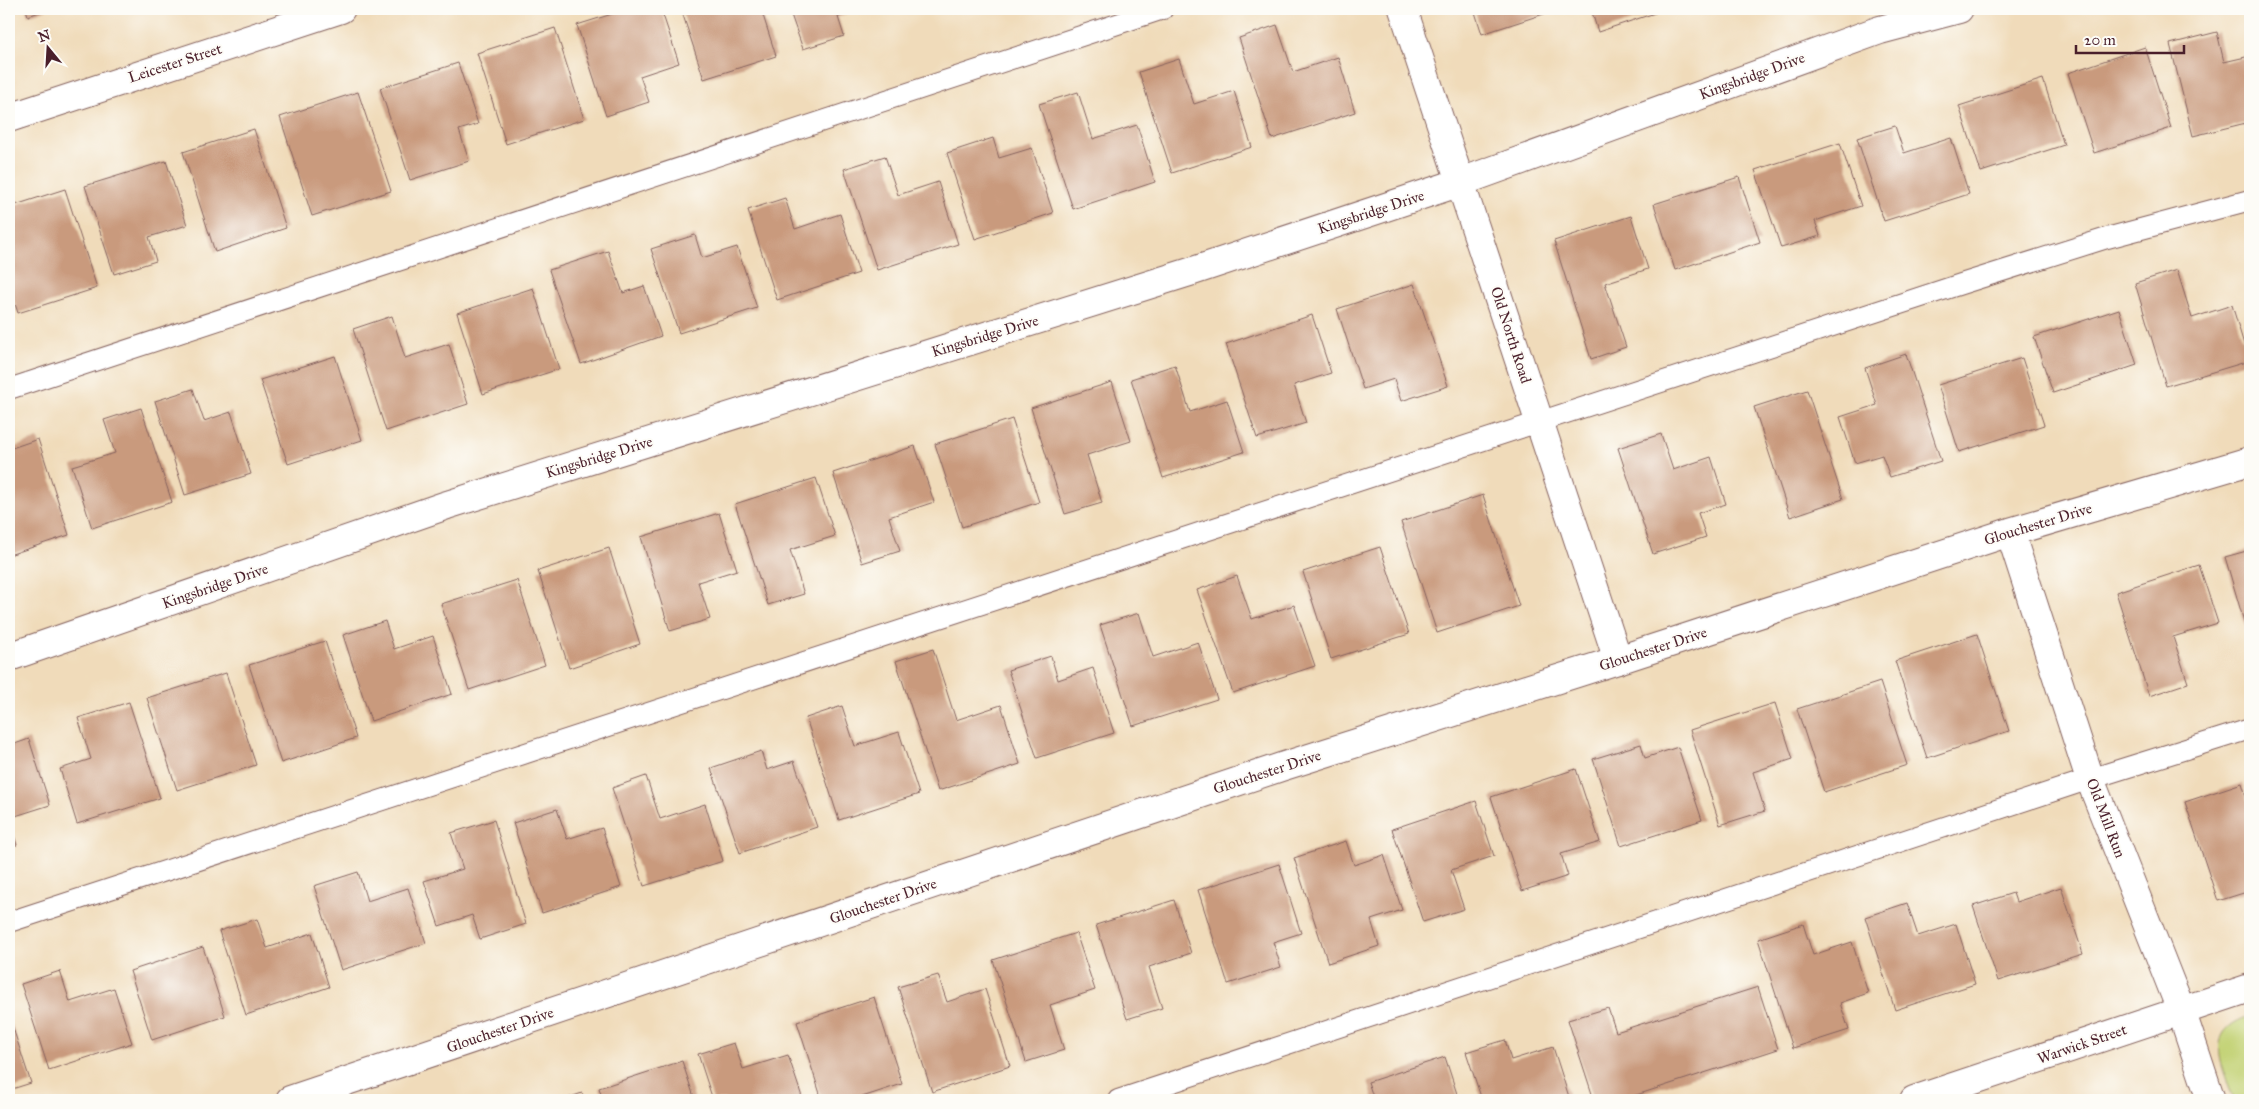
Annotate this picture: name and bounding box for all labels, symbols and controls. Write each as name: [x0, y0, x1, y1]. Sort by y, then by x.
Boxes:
north arrow: [22, 22, 72, 72]
scale bar: [2076, 22, 2184, 54]
text: N: [36, 26, 53, 46]
text: 20 m: [2084, 31, 2116, 49]
street label: Leicester Street: [126, 39, 225, 87]
street label: Kingsbridge Drive: [1697, 49, 1807, 103]
street label: Kingsbridge Drive: [1315, 186, 1427, 238]
street label: Old North Road: [1487, 284, 1535, 386]
street label: Kingsbridge Drive: [929, 311, 1041, 361]
street label: Kingsbridge Drive: [543, 432, 655, 482]
street label: Glouchester Drive: [1982, 499, 2094, 549]
street label: Kingsbridge Drive: [160, 559, 270, 613]
street label: Glouchester Drive: [1597, 623, 1709, 675]
street label: Glouchester Drive: [1211, 746, 1323, 798]
street label: Old Mill Run: [2083, 776, 2129, 860]
street label: Glouchester Drive: [827, 874, 939, 928]
street label: Glouchester Drive: [444, 1003, 556, 1057]
street label: Warwick Street: [2035, 1020, 2130, 1068]

